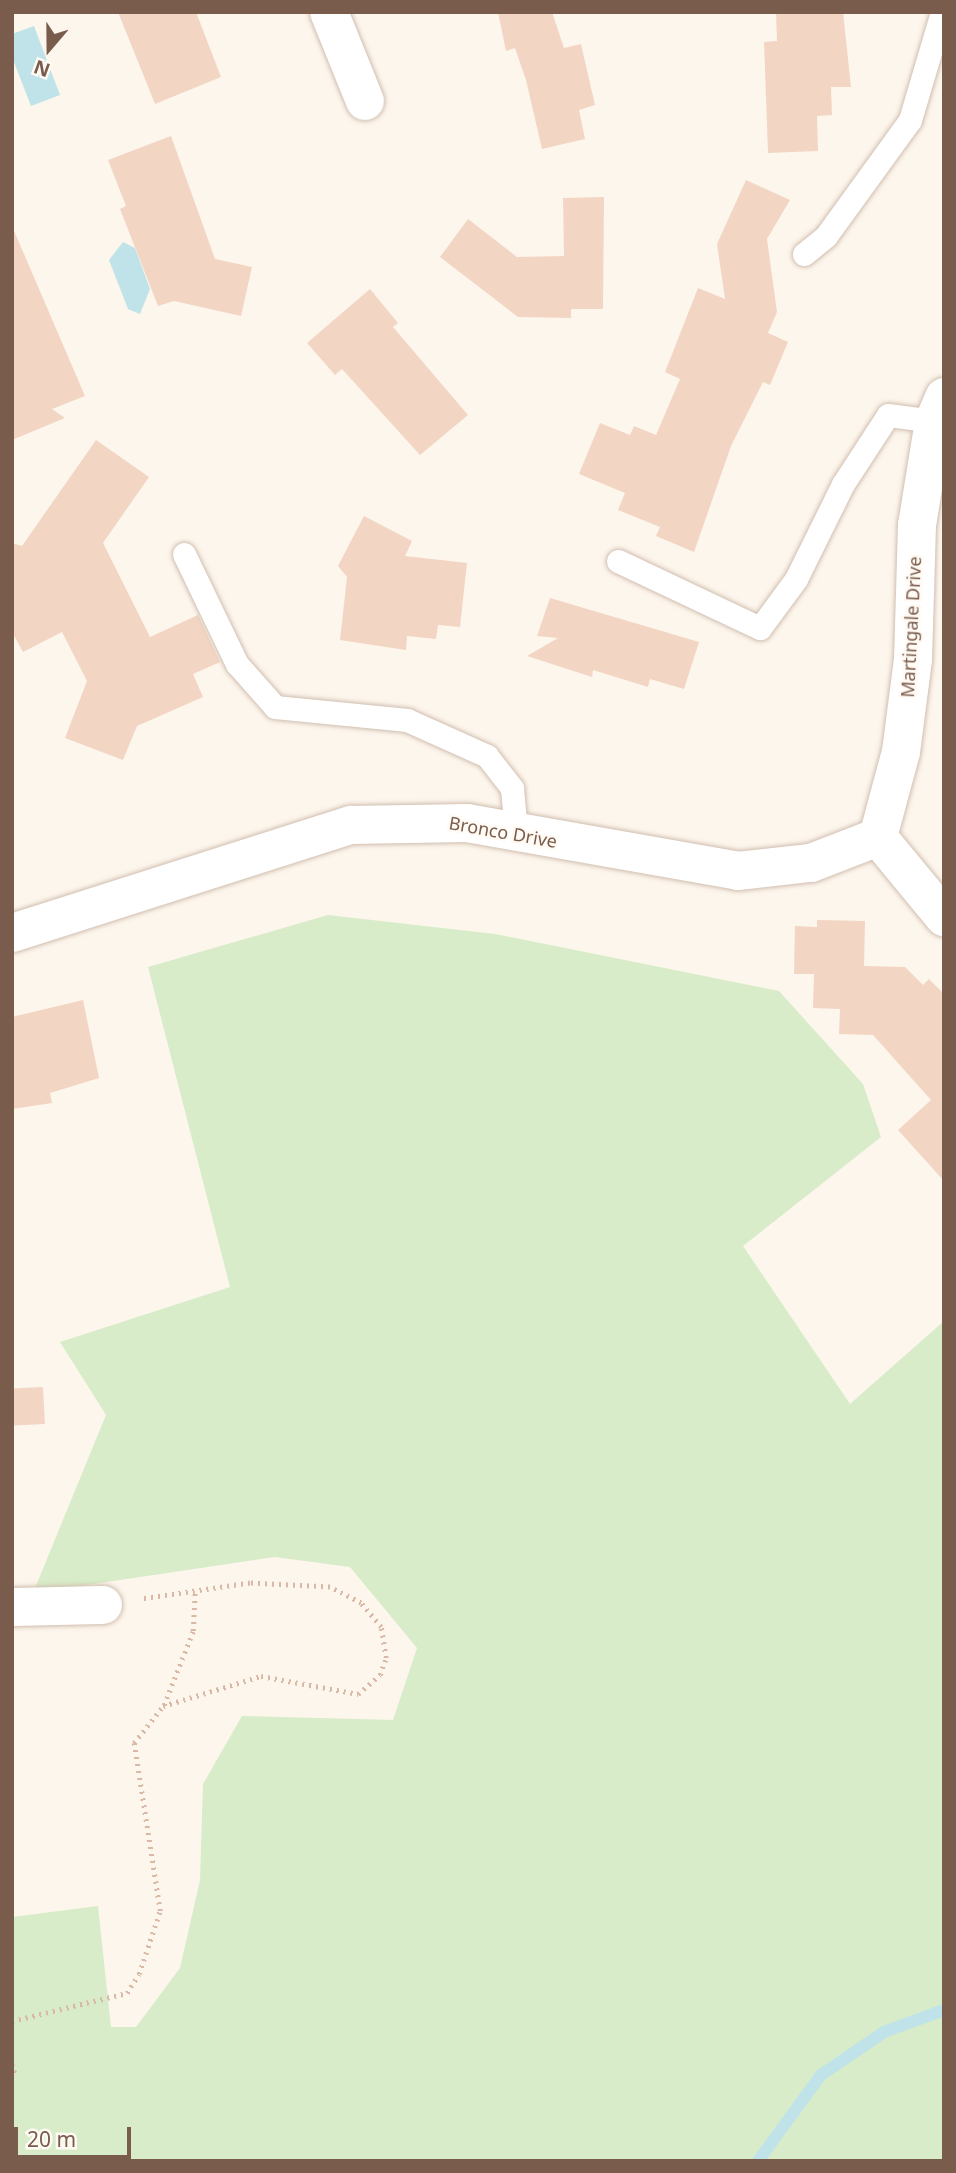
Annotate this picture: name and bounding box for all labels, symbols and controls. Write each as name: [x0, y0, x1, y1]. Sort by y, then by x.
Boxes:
north arrow: [14, 14, 84, 84]
text: N: [30, 54, 54, 84]
street label: Martingale Drive: [897, 556, 925, 698]
street label: Bronco Drive: [447, 812, 559, 852]
scale bar: [18, 2114, 135, 2158]
text: 20 m: [27, 2125, 76, 2153]

